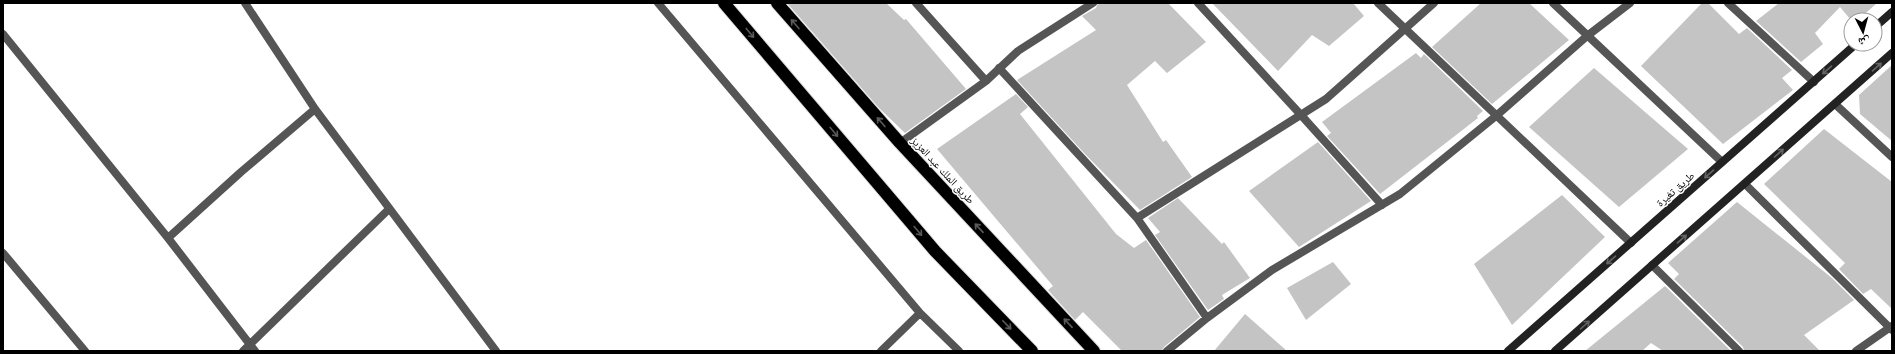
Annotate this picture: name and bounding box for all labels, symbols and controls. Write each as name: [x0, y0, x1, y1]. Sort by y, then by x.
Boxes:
north arrow: [1843, 12, 1883, 52]
one-way arrow: [791, 19, 800, 29]
one-way arrow: [745, 27, 754, 38]
text: ش: [1857, 33, 1871, 50]
one-way arrow: [1872, 62, 1882, 72]
one-way arrow: [1822, 65, 1832, 74]
one-way arrow: [876, 117, 886, 127]
one-way arrow: [829, 127, 838, 137]
street label: طريق الملك عبد العزيز: [908, 133, 978, 207]
one-way arrow: [1774, 149, 1784, 158]
street label: طريق تغيرة: [1653, 169, 1697, 209]
one-way arrow: [1703, 170, 1714, 179]
one-way arrow: [974, 223, 984, 233]
one-way arrow: [913, 226, 922, 236]
one-way arrow: [1677, 234, 1687, 244]
one-way arrow: [1606, 256, 1616, 265]
one-way arrow: [1064, 318, 1073, 328]
one-way arrow: [1002, 320, 1012, 330]
one-way arrow: [1579, 321, 1590, 330]

